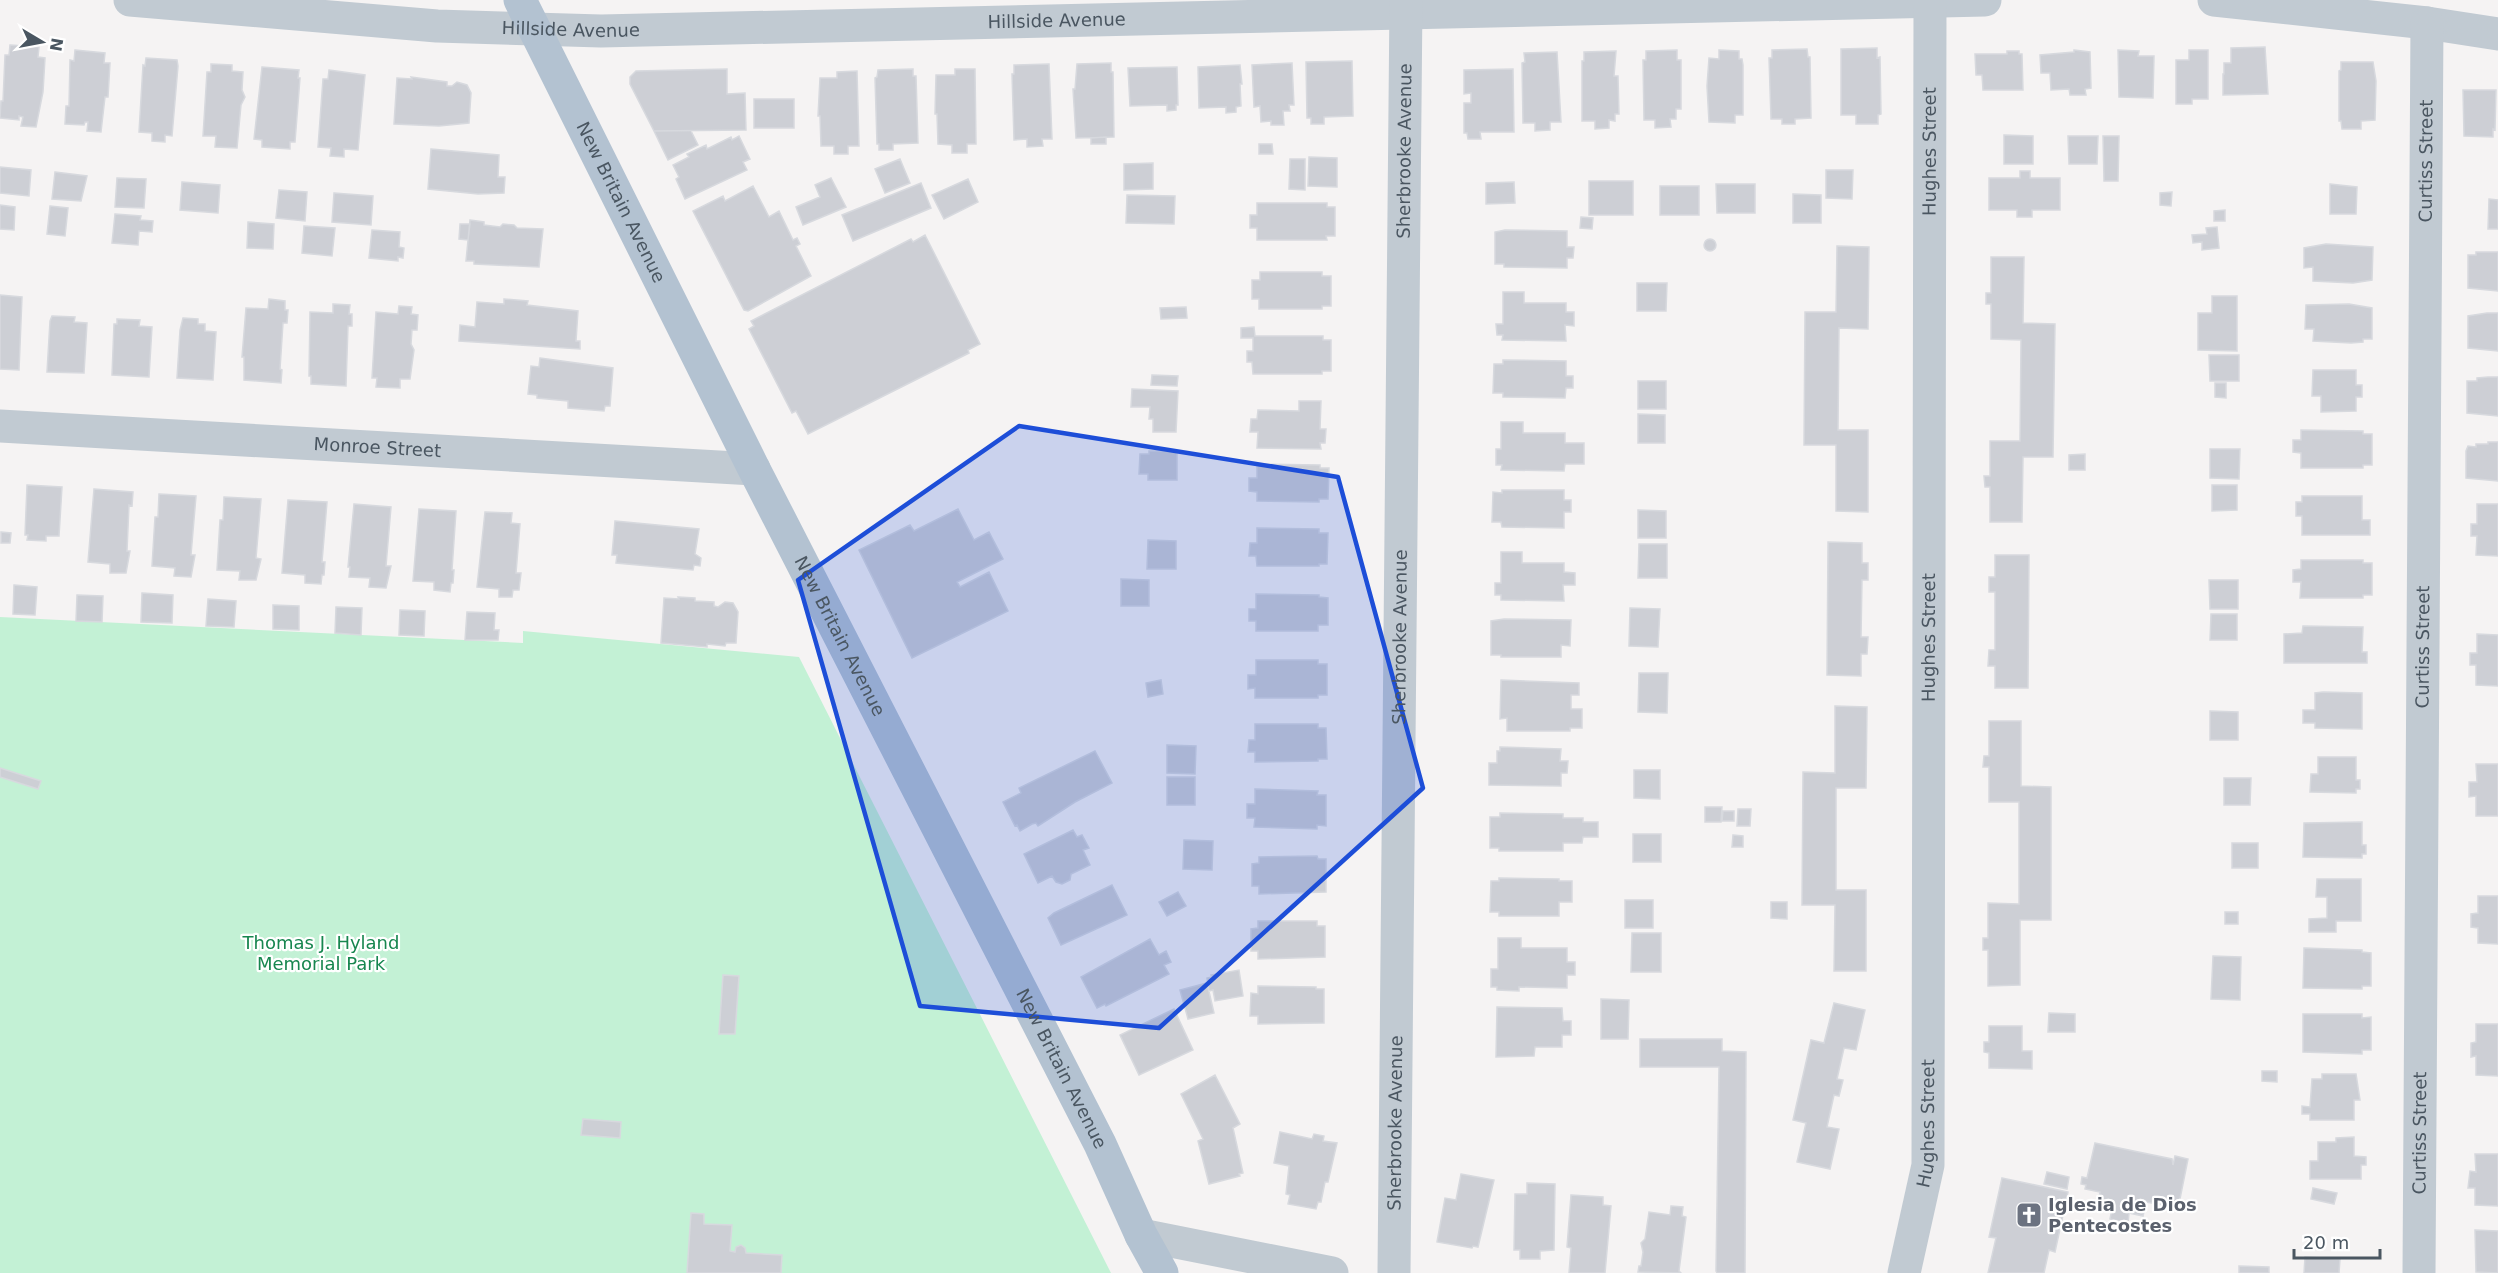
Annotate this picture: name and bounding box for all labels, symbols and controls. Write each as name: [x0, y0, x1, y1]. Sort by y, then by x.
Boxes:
street label: Hillside Avenue: [987, 8, 1126, 32]
north arrow: [12, 12, 72, 72]
street label: Hillside Avenue: [501, 17, 640, 41]
text: N: [46, 36, 67, 53]
street label: Sherbrooke Avenue: [1393, 63, 1415, 239]
street label: Hughes Street: [1919, 87, 1940, 216]
street label: Curtiss Street: [2415, 100, 2437, 222]
street label: New Britain Avenue: [572, 118, 670, 286]
street label: Monroe Street: [313, 433, 442, 461]
street label: Sherbrooke Avenue: [1388, 549, 1411, 725]
street label: New Britain Avenue: [790, 552, 890, 719]
street label: Hughes Street: [1918, 573, 1939, 702]
street label: Curtiss Street: [2412, 586, 2433, 708]
park label: Thomas J. Hyland Memorial Park: [242, 932, 399, 974]
street label: New Britain Avenue: [1012, 985, 1112, 1152]
street label: Sherbrooke Avenue: [1384, 1035, 1406, 1211]
street label: Hughes Street: [1912, 1059, 1938, 1190]
street label: Curtiss Street: [2409, 1072, 2430, 1194]
place label: Iglesia de Dios Pentecostes: [2048, 1194, 2197, 1236]
church icon: Iglesia de Dios Pentecostes: [2014, 1200, 2044, 1230]
scale bar: [2294, 1222, 2380, 1260]
text: 20 m: [2303, 1232, 2349, 1253]

